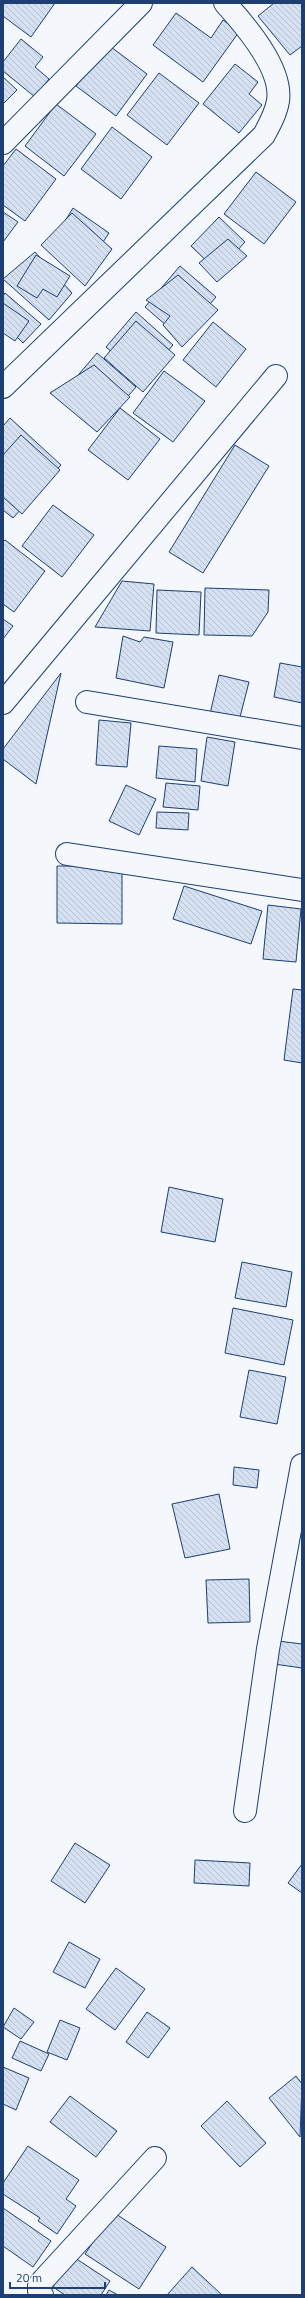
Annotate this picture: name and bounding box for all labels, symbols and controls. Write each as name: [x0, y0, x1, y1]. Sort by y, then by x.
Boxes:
scale bar: [10, 2264, 105, 2290]
text: 20 m: [16, 2268, 42, 2287]

